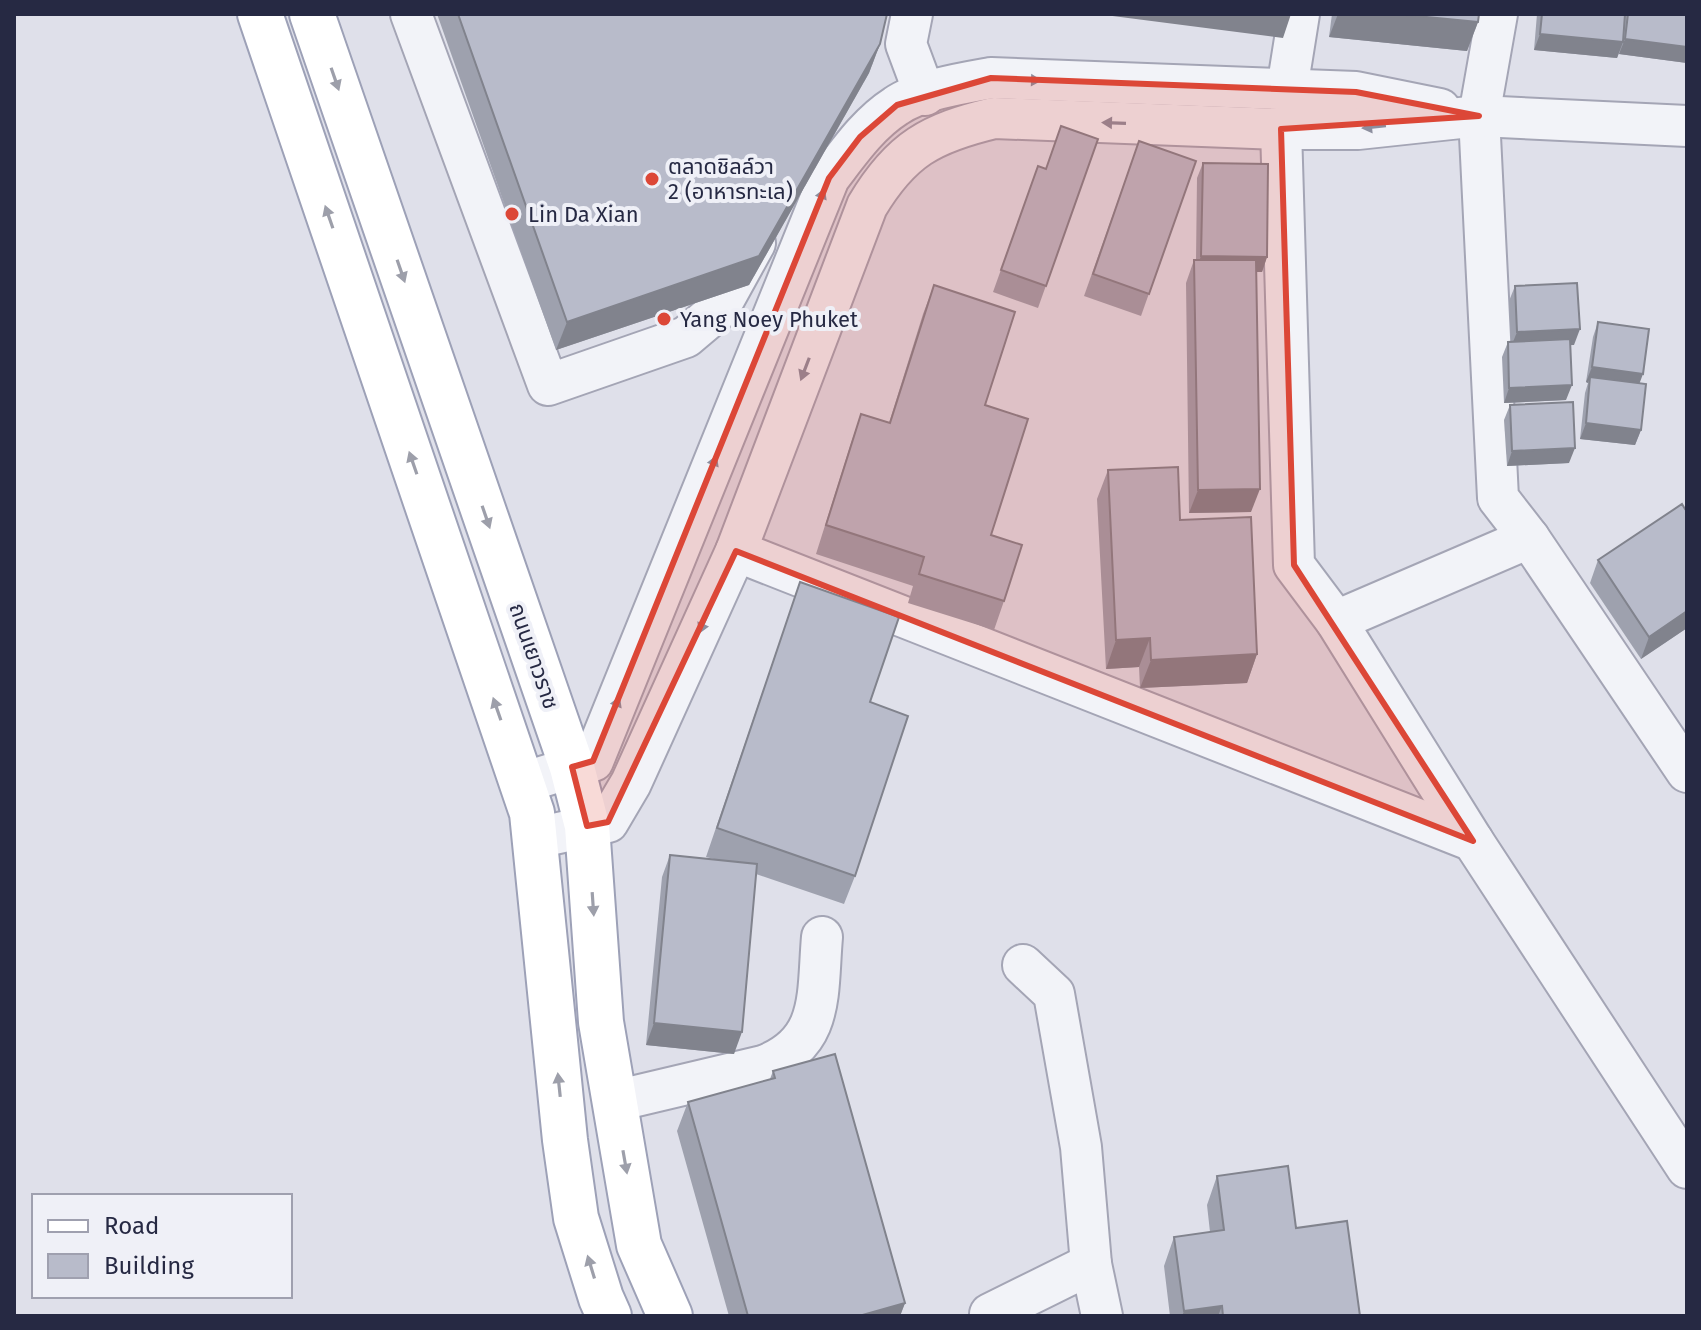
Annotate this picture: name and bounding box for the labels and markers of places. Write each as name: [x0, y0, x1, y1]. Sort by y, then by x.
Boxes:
place label: ตลาดชิลล์วา 2 (อาหารทะเล): [668, 153, 793, 205]
marker: ตลาดชิลล์วา 2 (อาหารทะเล): [643, 170, 661, 188]
place label: Lin Da Xian: [528, 201, 639, 228]
marker: Lin Da Xian: [503, 205, 521, 223]
place label: Yang Noey Phuket: [680, 306, 858, 333]
marker: Yang Noey Phuket: [655, 310, 673, 328]

